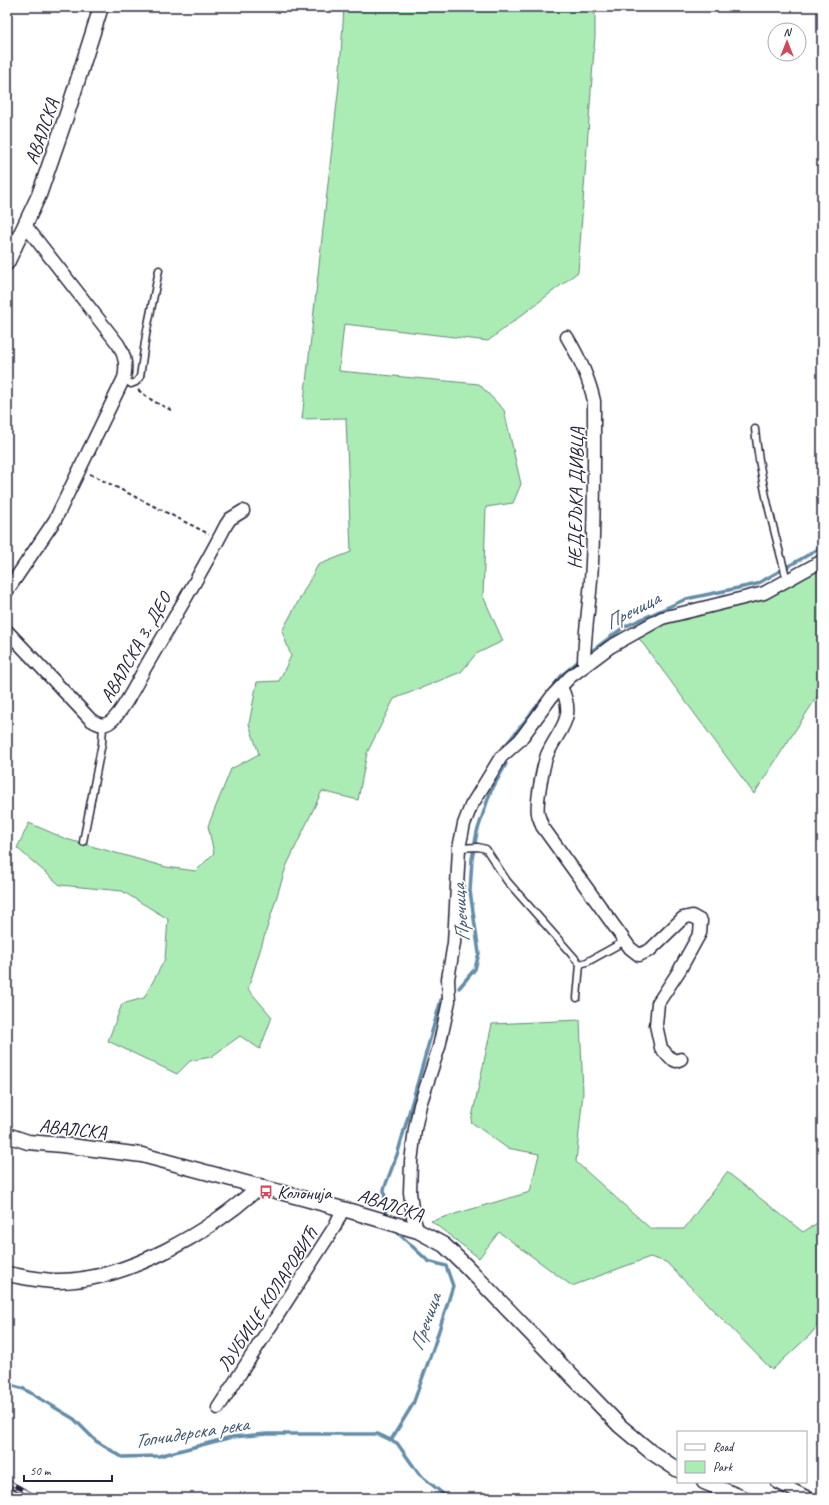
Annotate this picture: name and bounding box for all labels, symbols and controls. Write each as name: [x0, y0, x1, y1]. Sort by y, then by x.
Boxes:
north arrow: [767, 22, 807, 62]
text: N: [784, 25, 793, 39]
street label: АВАЛСКА: [20, 95, 64, 167]
street label: НЕДЕЉКА ДИВЦА: [563, 426, 589, 569]
water label: Пречица: [601, 584, 666, 635]
street label: АВАЛСКА 3. ДЕО: [95, 587, 178, 707]
water label: Пречица: [445, 880, 476, 943]
street label: АВАЛСКА: [38, 1114, 108, 1145]
place label: Колонија: [277, 1181, 333, 1205]
street label: АВАЛСКА: [355, 1183, 427, 1227]
bus stop icon: Колонија: [258, 1184, 274, 1200]
street label: ЉУБИЦЕ КОЛАРОВИЋ: [212, 1222, 324, 1376]
water label: Пречица: [404, 1288, 448, 1354]
water label: Топчидерска река: [132, 1411, 253, 1454]
legend: [677, 1431, 807, 1483]
text: Road: [713, 1439, 735, 1455]
scale bar: [24, 1457, 112, 1483]
text: Park: [713, 1459, 734, 1475]
text: 50 m: [30, 1463, 52, 1479]

